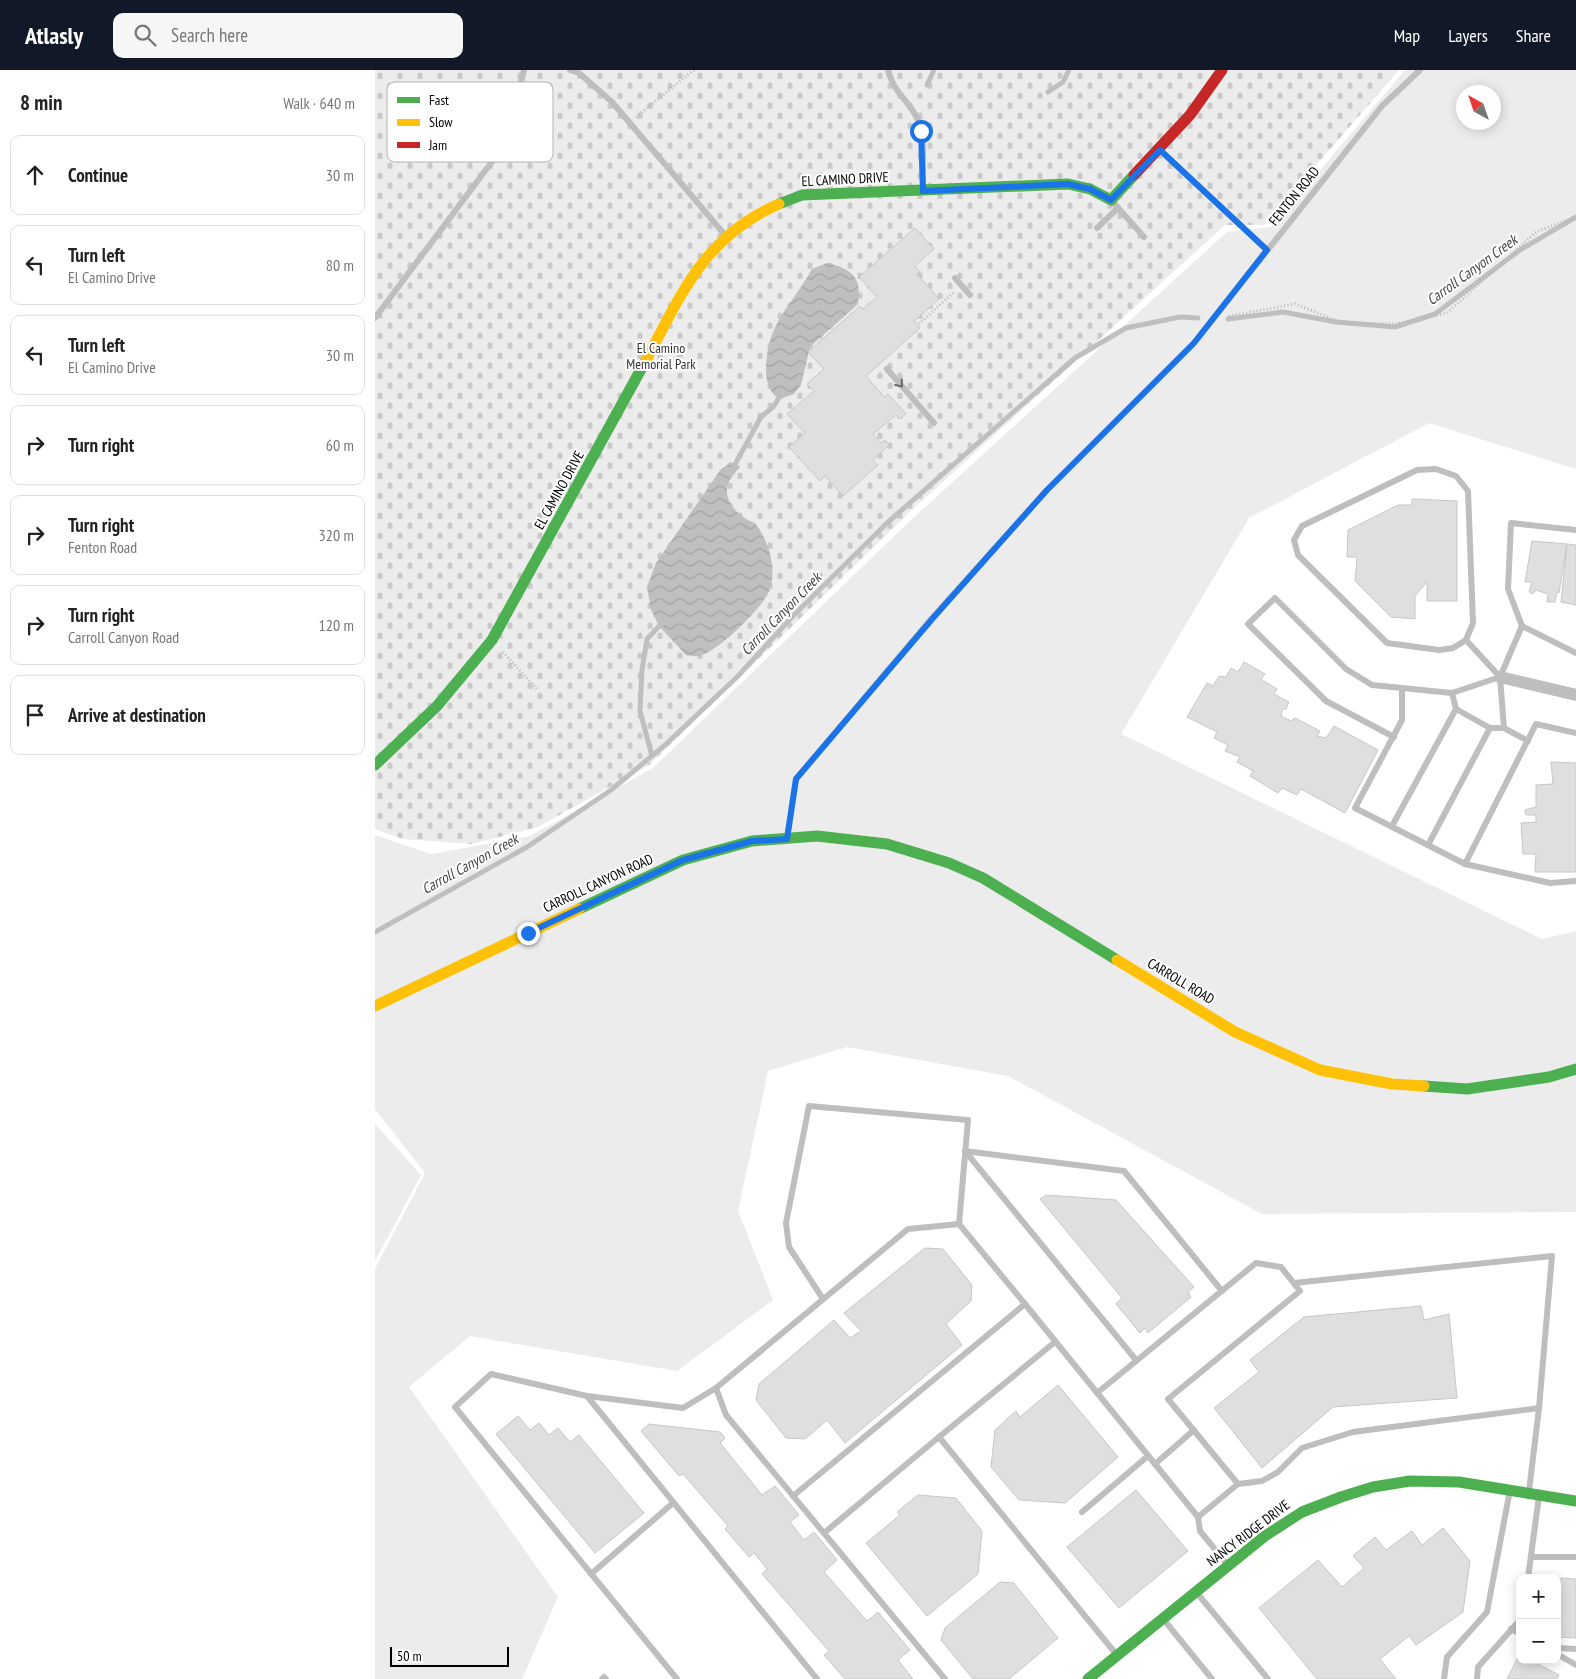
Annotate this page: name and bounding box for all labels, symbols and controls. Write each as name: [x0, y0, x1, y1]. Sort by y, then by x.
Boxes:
search box: [113, 13, 463, 58]
text: Atlasly: [25, 20, 83, 51]
icon: search: [131, 21, 159, 49]
text: Search here: [171, 23, 248, 47]
text: Map: [1394, 24, 1420, 47]
text: Layers: [1448, 24, 1488, 47]
text: Share: [1516, 24, 1551, 47]
legend: [387, 82, 553, 162]
north arrow: [1456, 85, 1501, 130]
text: 8 min: [20, 89, 62, 116]
text: Fast: [429, 91, 449, 109]
text: Walk · 640 m: [283, 93, 355, 113]
text: Slow: [429, 113, 453, 131]
route start: [910, 120, 933, 143]
text: Jam: [428, 136, 447, 154]
icon: ahead: [21, 161, 49, 189]
text: Continue: [68, 163, 128, 187]
street label: FENTON ROAD: [1265, 163, 1323, 229]
text: 30 m: [326, 165, 354, 185]
street label: EL CAMINO DRIVE: [801, 168, 889, 190]
water label: Carroll Canyon Creek: [1423, 229, 1523, 309]
text: Turn left: [68, 243, 125, 267]
icon: left: [21, 251, 49, 279]
text: 80 m: [326, 255, 354, 275]
text: El Camino Drive: [68, 267, 156, 287]
text: Turn left: [68, 333, 125, 357]
park label: El Camino Memorial Park: [626, 339, 696, 373]
icon: left: [21, 341, 49, 369]
text: 30 m: [326, 345, 354, 365]
text: El Camino Drive: [68, 357, 156, 377]
one-way arrow: [894, 378, 902, 387]
icon: right: [21, 431, 49, 459]
text: Turn right: [68, 433, 134, 457]
text: 60 m: [326, 435, 354, 455]
street label: EL CAMINO DRIVE: [530, 448, 588, 532]
text: Turn right: [68, 513, 134, 537]
icon: right: [21, 521, 49, 549]
text: 320 m: [319, 525, 354, 545]
text: Fenton Road: [68, 537, 137, 557]
water label: Carroll Canyon Creek: [736, 567, 826, 659]
text: Turn right: [68, 603, 134, 627]
icon: right: [21, 611, 49, 639]
text: 120 m: [319, 615, 354, 635]
text: Carroll Canyon Road: [68, 627, 179, 647]
icon: arrive: [21, 701, 49, 729]
text: Arrive at destination: [68, 703, 206, 727]
water label: Carroll Canyon Creek: [418, 828, 523, 898]
street label: CARROLL CANYON ROAD: [540, 850, 656, 916]
route end: [517, 922, 540, 945]
street label: CARROLL ROAD: [1144, 954, 1218, 1008]
street label: NANCY RIDGE DRIVE: [1203, 1496, 1293, 1570]
map controls: [1516, 1574, 1561, 1664]
button: +: [1516, 1574, 1561, 1619]
button: −: [1516, 1619, 1561, 1664]
scale bar: [390, 1644, 509, 1667]
text: 50 m: [397, 1647, 422, 1665]

